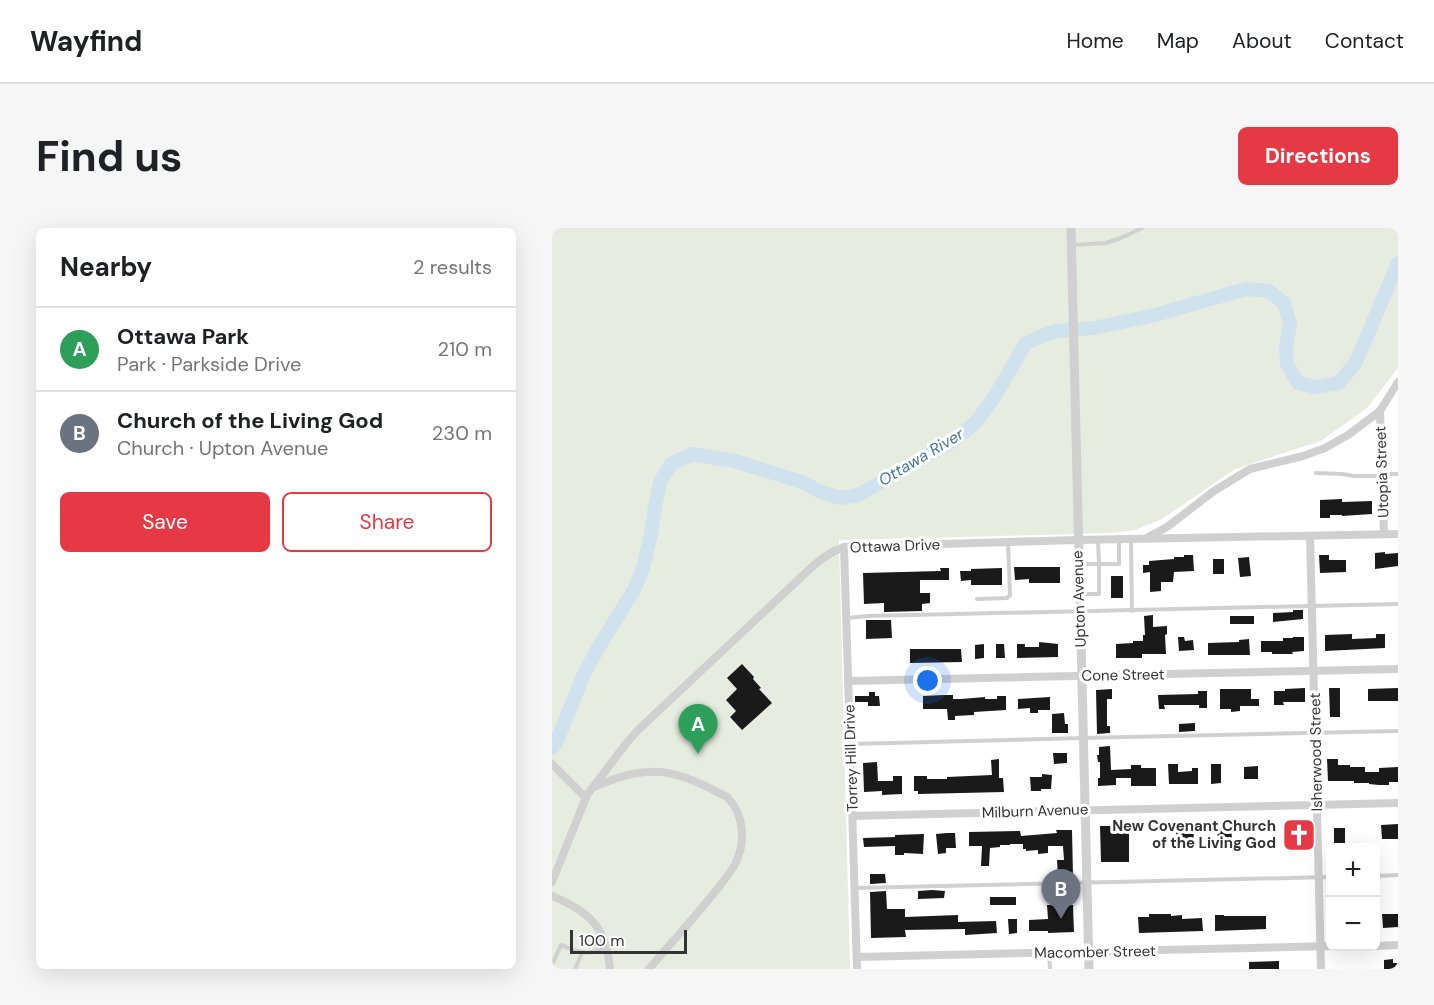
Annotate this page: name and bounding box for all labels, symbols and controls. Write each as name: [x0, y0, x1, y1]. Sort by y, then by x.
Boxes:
text: Wayfind: [30, 23, 142, 60]
text: Home: [1066, 27, 1124, 55]
text: Map: [1157, 27, 1199, 55]
text: About: [1232, 27, 1292, 55]
text: Contact: [1325, 27, 1404, 55]
button: Directions: [1238, 127, 1398, 185]
text: Find us: [36, 129, 182, 184]
text: Nearby: [60, 250, 152, 284]
text: 2 results: [413, 254, 492, 280]
text: Ottawa Park: [117, 322, 249, 351]
text: A: [72, 336, 87, 362]
text: 210 m: [437, 336, 492, 362]
text: Park · Parkside Drive: [117, 351, 301, 377]
text: Church of the Living God: [117, 406, 383, 435]
text: B: [73, 420, 86, 446]
text: 230 m: [432, 420, 492, 446]
water label: Ottawa River: [874, 423, 968, 491]
street label: Utopia Street: [1370, 426, 1394, 518]
text: Church · Upton Avenue: [117, 435, 328, 461]
button: Save: [60, 492, 270, 552]
button: Share: [282, 492, 492, 552]
street label: Ottawa Drive: [850, 534, 940, 558]
street label: Upton Avenue: [1067, 550, 1091, 648]
street label: Cone Street: [1081, 664, 1165, 686]
your location: [913, 666, 942, 695]
street label: Isherwood Street: [1305, 692, 1327, 811]
pin: A: [678, 704, 718, 754]
street label: Torrey Hill Drive: [839, 704, 863, 812]
street label: Milburn Avenue: [981, 799, 1089, 823]
place label: New Covenant Church of the Living God: [1112, 816, 1276, 853]
church icon: New Covenant Church of the Living God: [1281, 817, 1317, 853]
map controls: [1326, 843, 1380, 951]
button: +: [1326, 843, 1380, 897]
pin: B: [1042, 870, 1080, 919]
button: −: [1326, 897, 1380, 951]
scale bar: [570, 927, 687, 954]
text: 100 m: [579, 930, 624, 951]
street label: Macomber Street: [1034, 941, 1156, 963]

